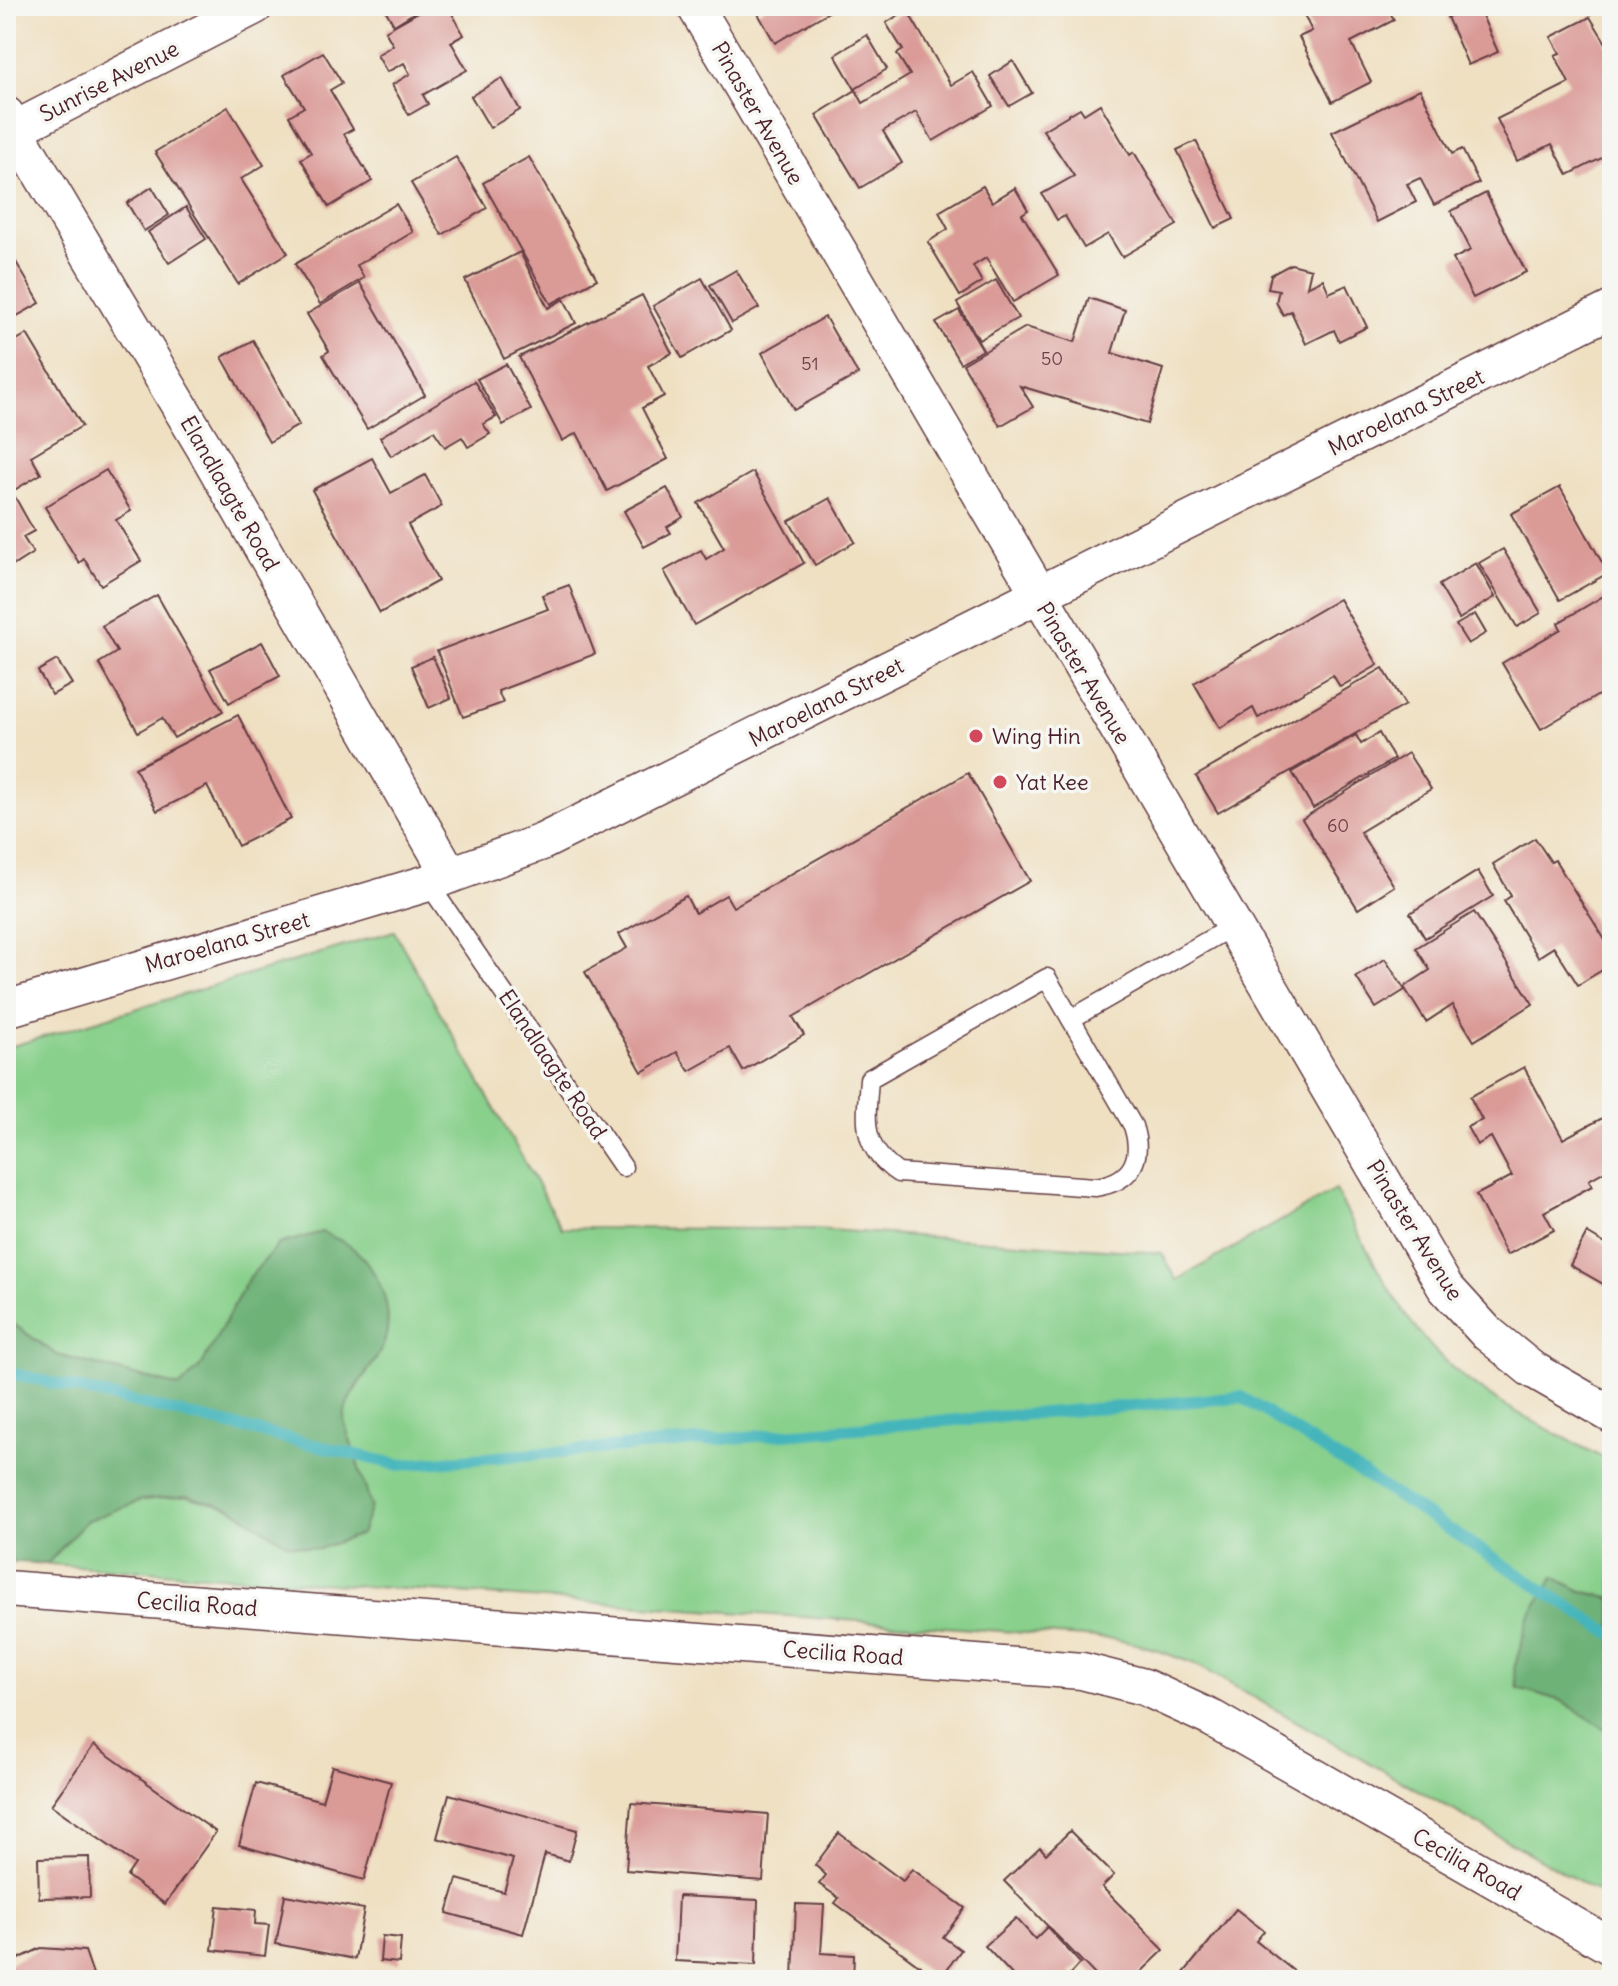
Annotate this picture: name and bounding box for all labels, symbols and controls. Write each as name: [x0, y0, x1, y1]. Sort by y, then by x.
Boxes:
street label: Sunrise Avenue: [35, 34, 183, 128]
street label: Pinaster Avenue: [706, 37, 810, 189]
house number: 50: [1041, 347, 1063, 370]
house number: 51: [801, 352, 819, 375]
street label: Maroelana Street: [1323, 362, 1489, 462]
street label: Elandlaagte Road: [174, 411, 286, 575]
street label: Pinaster Avenue: [1031, 597, 1137, 749]
street label: Maroelana Street: [744, 651, 908, 753]
place label: Wing Hin: [992, 722, 1081, 750]
marker: Wing Hin: [967, 727, 985, 745]
place label: Yat Kee: [1016, 768, 1089, 796]
marker: Yat Kee: [991, 773, 1009, 791]
house number: 60: [1327, 814, 1349, 837]
street label: Maroelana Street: [141, 905, 313, 979]
street label: Elandlaagte Road: [493, 984, 613, 1144]
street label: Pinaster Avenue: [1361, 1155, 1469, 1305]
street label: Cecilia Road: [136, 1586, 258, 1622]
street label: Cecilia Road: [782, 1635, 904, 1671]
street label: Cecilia Road: [1408, 1822, 1527, 1906]

